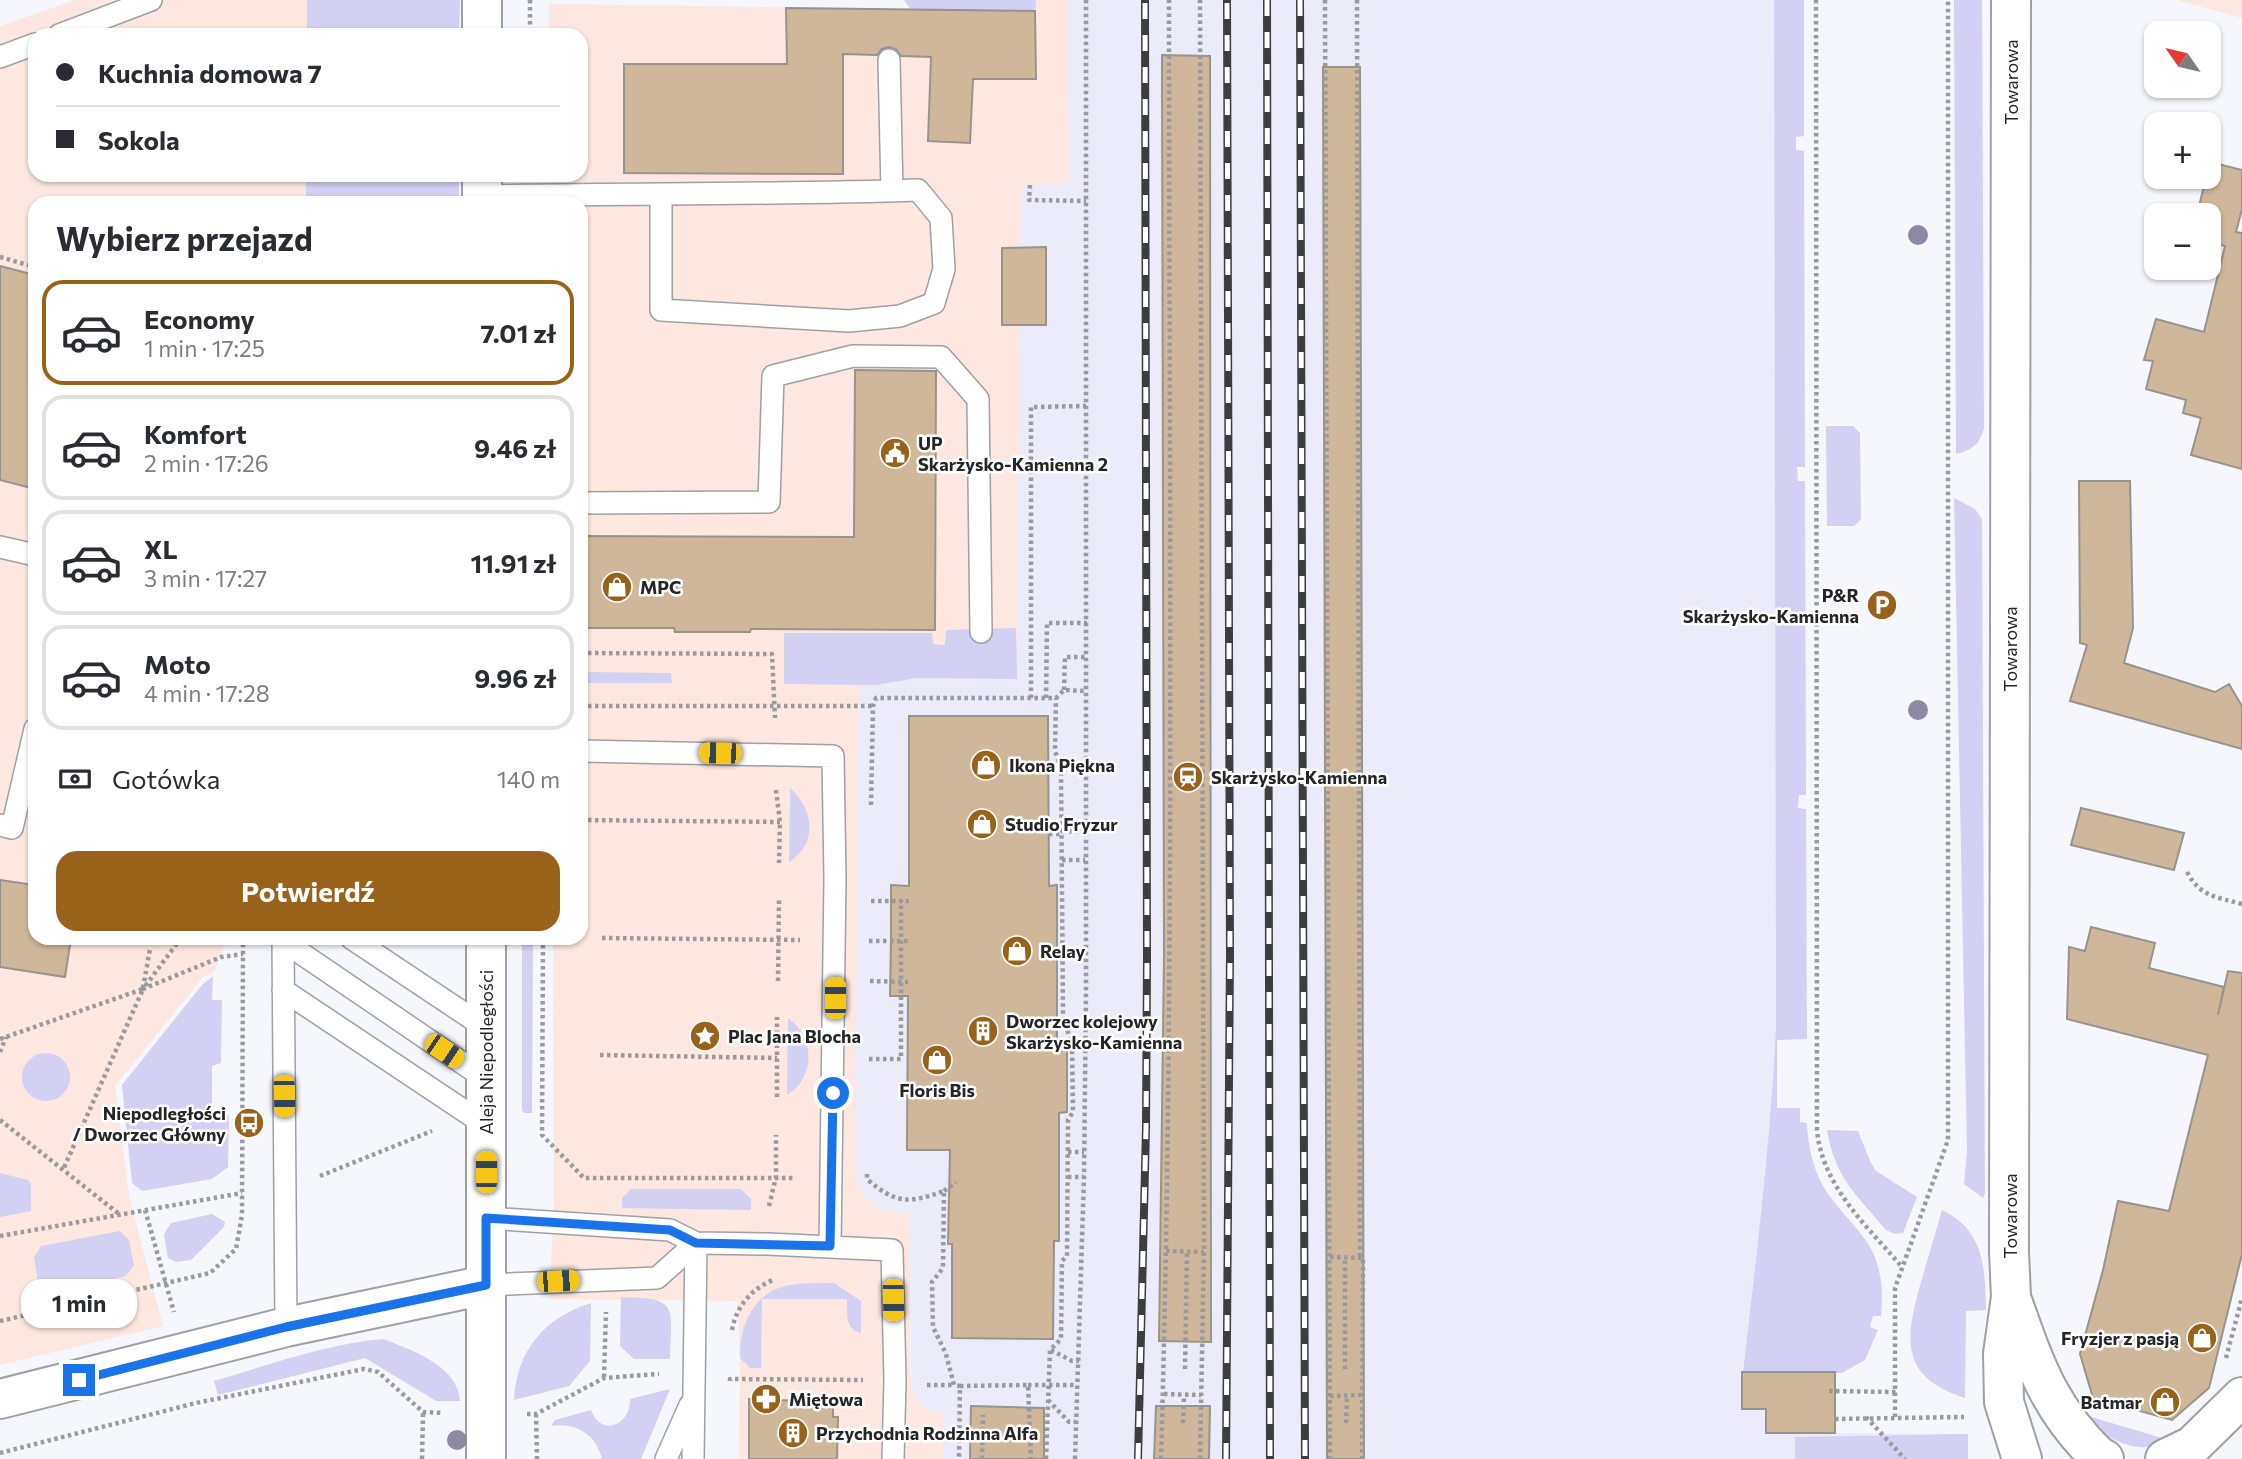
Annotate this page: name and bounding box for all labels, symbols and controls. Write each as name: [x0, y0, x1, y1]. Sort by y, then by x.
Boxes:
north arrow: [2144, 21, 2221, 98]
map controls: [2144, 21, 2221, 280]
street label: Towarowa: [2000, 39, 2022, 125]
text: Kuchnia domowa 7: [98, 57, 322, 88]
button: +: [2144, 112, 2221, 189]
text: Sokola: [98, 124, 180, 155]
button: −: [2144, 203, 2221, 280]
text: Wybierz przejazd: [56, 218, 313, 258]
icon: car: [60, 301, 123, 364]
text: Economy: [144, 303, 255, 334]
text: 7.01 zł: [481, 317, 556, 348]
text: 1 min · 17:25: [144, 334, 265, 362]
icon: car: [60, 416, 123, 479]
text: Komfort: [144, 418, 247, 449]
text: 9.46 zł: [474, 432, 556, 463]
place label: UP Skarżysko-Kamienna 2: [918, 432, 1108, 475]
public building icon: UP Skarżysko-Kamienna 2: [878, 436, 912, 470]
text: 2 min · 17:26: [144, 449, 269, 477]
icon: car: [60, 531, 123, 594]
text: XL: [144, 533, 178, 564]
text: 11.91 zł: [471, 547, 556, 578]
text: 3 min · 17:27: [144, 564, 267, 592]
shop icon: MPC: [600, 570, 634, 604]
place label: MPC: [640, 576, 681, 598]
place label: P&R Skarżysko-Kamienna: [1683, 584, 1860, 627]
parking icon: P&R Skarżysko-Kamienna: [1865, 588, 1899, 622]
street label: Towarowa: [1999, 606, 2021, 692]
icon: car: [60, 646, 123, 709]
text: Moto: [144, 648, 211, 679]
text: 9.96 zł: [474, 662, 556, 693]
text: 4 min · 17:28: [144, 679, 270, 707]
car: [699, 742, 742, 764]
shop icon: Ikona Piękna: [969, 748, 1003, 782]
place label: Ikona Piękna: [1009, 754, 1115, 776]
icon: cash: [56, 760, 94, 798]
station icon: Skarżysko-Kamienna: [1171, 760, 1205, 794]
text: Gotówka: [112, 763, 220, 794]
text: 140 m: [497, 765, 560, 793]
place label: Skarżysko-Kamienna: [1211, 766, 1387, 788]
shop icon: Studio Fryzur: [965, 807, 999, 841]
place label: Studio Fryzur: [1005, 813, 1118, 835]
button: Potwierdź: [56, 851, 560, 931]
shop icon: Relay: [1000, 934, 1034, 968]
place label: Relay: [1040, 940, 1085, 962]
street label: Aleja Niepodległości: [475, 970, 497, 1134]
car: [825, 977, 846, 1019]
place label: Dworzec kolejowy Skarżysko-Kamienna: [1006, 1010, 1182, 1053]
building icon: Dworzec kolejowy Skarżysko-Kamienna: [966, 1014, 1000, 1048]
place icon: Plac Jana Blocha: [688, 1019, 722, 1053]
place label: Plac Jana Blocha: [728, 1025, 861, 1047]
car: [421, 1031, 468, 1071]
shop icon: Floris Bis: [920, 1043, 954, 1077]
car: [274, 1075, 295, 1117]
route start: [817, 1077, 849, 1109]
place label: Floris Bis: [899, 1079, 975, 1101]
place label: Niepodległości / Dworzec Główny: [73, 1102, 226, 1145]
bus stop icon: Niepodległości / Dworzec Główny: [232, 1106, 266, 1140]
car: [476, 1151, 497, 1193]
street label: Towarowa: [1999, 1173, 2021, 1259]
car: [537, 1269, 580, 1293]
callout: 1 min: [21, 1278, 137, 1328]
car: [883, 1279, 904, 1321]
text: 1 min: [52, 1289, 106, 1317]
shop icon: Fryzjer z pasją: [2185, 1321, 2219, 1355]
place label: Fryzjer z pasją: [2061, 1327, 2179, 1349]
route end: [63, 1364, 95, 1396]
pharmacy icon: Miętowa: [749, 1382, 783, 1416]
shop icon: Batmar: [2148, 1385, 2182, 1419]
place label: Miętowa: [789, 1388, 863, 1410]
place label: Batmar: [2080, 1391, 2143, 1413]
building icon: Przychodnia Rodzinna Alfa: [776, 1416, 810, 1450]
place label: Przychodnia Rodzinna Alfa: [816, 1422, 1038, 1444]

